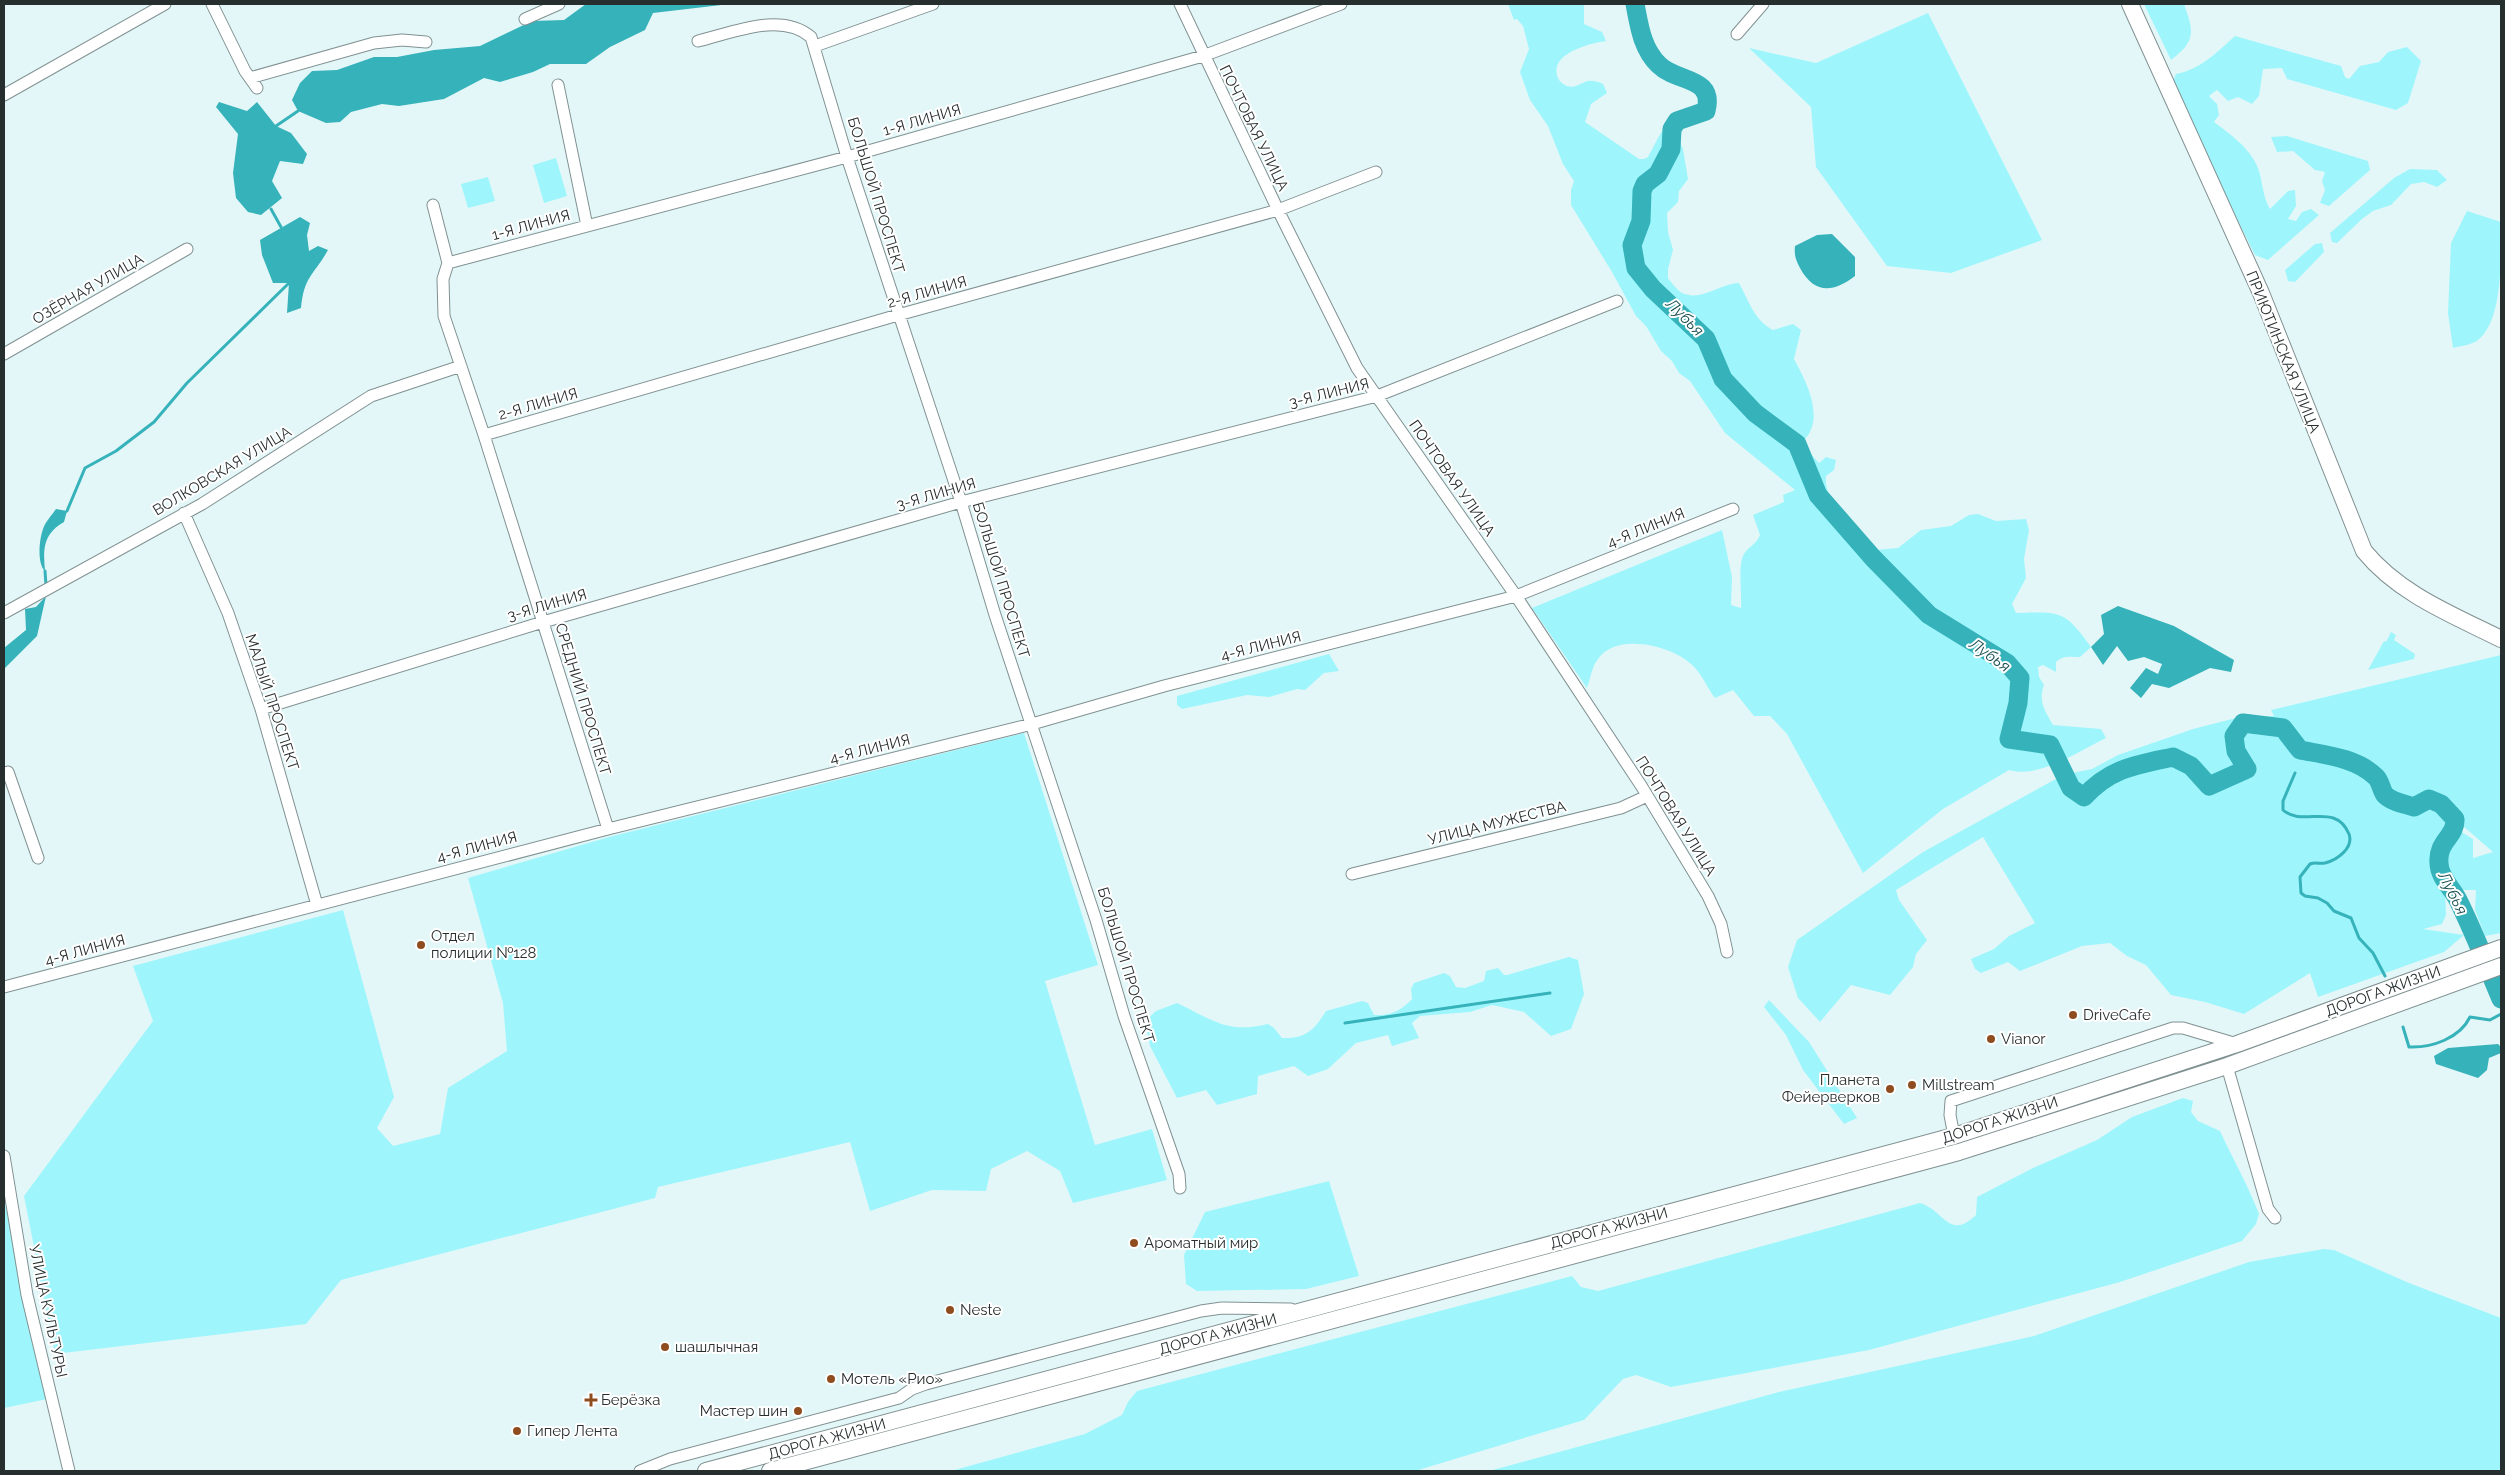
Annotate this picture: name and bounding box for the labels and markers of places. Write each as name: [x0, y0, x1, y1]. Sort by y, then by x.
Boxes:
place label: Отдел полиции №128: [431, 927, 537, 962]
marker: Отдел полиции №128: [415, 939, 427, 951]
place label: DriveCafe: [2083, 1006, 2151, 1024]
marker: DriveCafe: [2067, 1009, 2079, 1021]
place label: Vianor: [2001, 1030, 2046, 1048]
marker: Vianor: [1985, 1033, 1997, 1045]
place label: Планета Фейерверков: [1782, 1071, 1880, 1106]
place label: Millstream: [1922, 1076, 1995, 1094]
marker: Millstream: [1906, 1079, 1918, 1091]
marker: Планета Фейерверков: [1884, 1083, 1896, 1095]
place label: Ароматный мир: [1144, 1234, 1258, 1252]
marker: Ароматный мир: [1128, 1237, 1140, 1249]
place label: Neste: [960, 1301, 1001, 1319]
marker: Neste: [944, 1304, 956, 1316]
place label: шашлычная: [675, 1338, 758, 1356]
marker: шашлычная: [659, 1341, 671, 1353]
place label: Мотель «Рио»: [841, 1370, 943, 1388]
marker: Мотель «Рио»: [825, 1373, 837, 1385]
place label: Берёзка: [601, 1391, 661, 1409]
marker: Берёзка: [585, 1394, 597, 1406]
place label: Мастер шин: [700, 1402, 788, 1420]
marker: Мастер шин: [792, 1405, 804, 1417]
place label: Гипер Лента: [527, 1422, 618, 1440]
marker: Гипер Лента: [511, 1425, 523, 1437]

